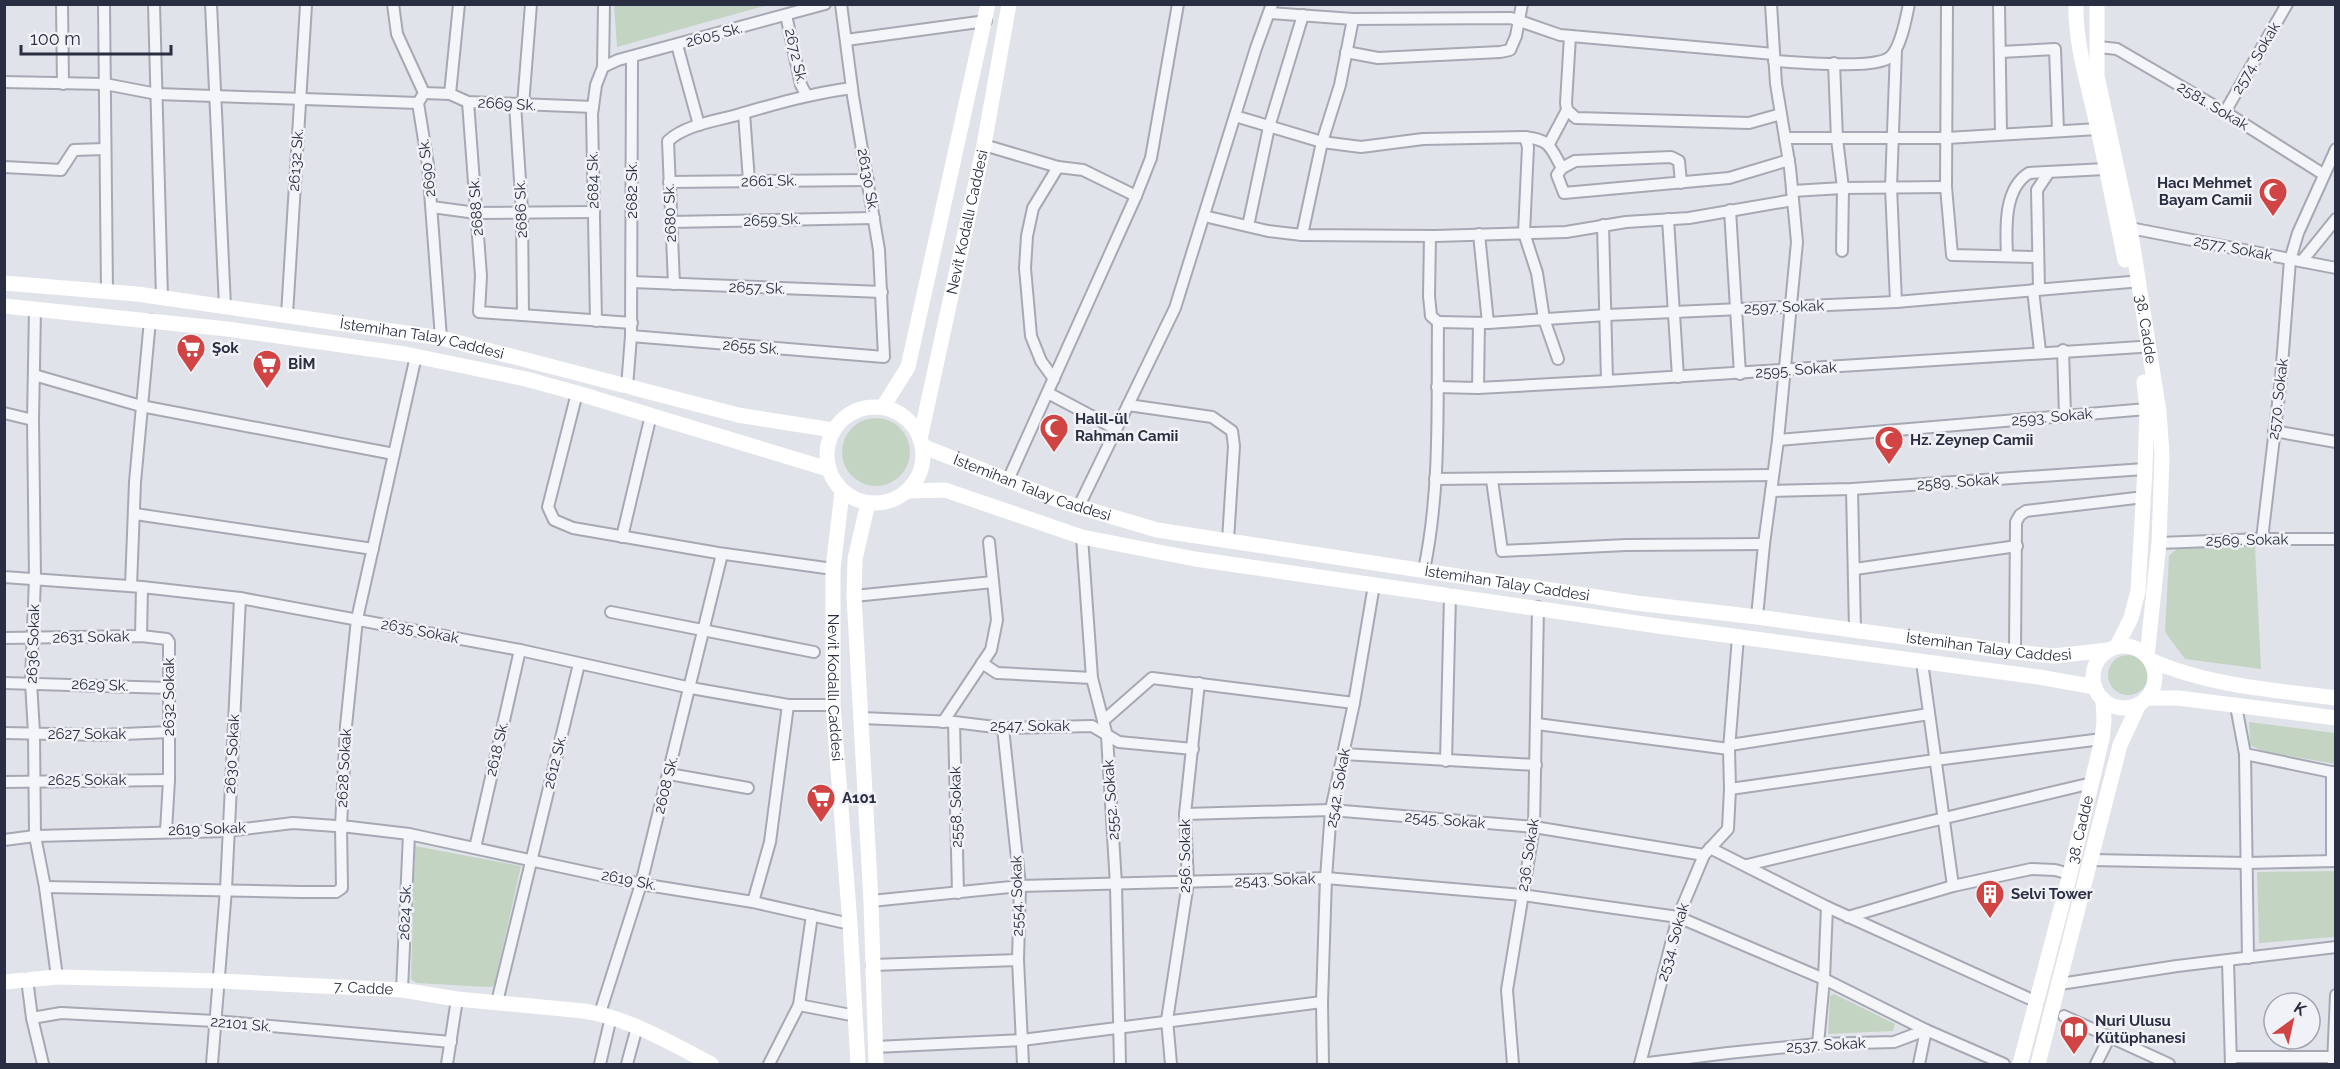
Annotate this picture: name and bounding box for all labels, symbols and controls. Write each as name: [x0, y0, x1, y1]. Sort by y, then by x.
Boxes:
scale bar: [21, 18, 171, 56]
street label: 2605 Sk.: [684, 19, 744, 51]
street label: 2574. Sokak: [2228, 19, 2284, 97]
street label: 2672 Sk.: [781, 26, 811, 86]
text: 100 m: [30, 28, 81, 49]
street label: 2581. Sokak: [2174, 78, 2252, 134]
street label: 2669 Sk.: [477, 93, 537, 115]
street label: 26132 Sk.: [285, 128, 307, 192]
street label: 2690 Sk.: [414, 138, 440, 198]
street label: 26130 Sk.: [854, 147, 882, 213]
street label: Nevit Kodallı Caddesi: [943, 148, 992, 296]
street label: 2684 Sk.: [583, 151, 603, 209]
street label: 2682 Sk.: [623, 161, 641, 219]
street label: 2661 Sk.: [741, 172, 797, 190]
place label: Hacı Mehmet Bayam Camii: [2157, 174, 2252, 209]
mosque icon: Hacı Mehmet Bayam Camii: [2257, 176, 2289, 218]
street label: 2688 Sk.: [465, 177, 487, 237]
street label: 2686 Sk.: [511, 179, 531, 239]
street label: 2680 Sk.: [660, 183, 680, 243]
street label: 2659 Sk.: [743, 210, 801, 230]
street label: 2577. Sokak: [2192, 232, 2274, 264]
street label: 2657 Sk.: [728, 278, 786, 298]
street label: 38. Cadde: [2132, 293, 2160, 365]
street label: 2597. Sokak: [1743, 297, 1825, 317]
street label: İstemihan Talay Caddesi: [339, 313, 506, 363]
supermarket icon: Şok: [175, 332, 207, 374]
street label: 2655 Sk.: [722, 336, 780, 358]
place label: Şok: [212, 339, 239, 357]
supermarket icon: BİM: [251, 348, 283, 390]
place label: BİM: [288, 355, 315, 373]
street label: 2570. Sokak: [2264, 357, 2292, 441]
street label: 2595. Sokak: [1755, 358, 1837, 382]
street label: 2593. Sokak: [2011, 404, 2093, 430]
place label: Halil-ül Rahman Camii: [1075, 410, 1178, 445]
mosque icon: Halil-ül Rahman Camii: [1038, 412, 1070, 454]
mosque icon: Hz. Zeynep Camii: [1873, 424, 1905, 466]
place label: Hz. Zeynep Camii: [1910, 431, 2033, 449]
street label: İstemihan Talay Caddesi: [951, 449, 1113, 525]
street label: 2589. Sokak: [1916, 470, 2000, 494]
street label: 2569. Sokak: [2206, 530, 2288, 550]
street label: İstemihan Talay Caddesi: [1423, 561, 1591, 605]
street label: 2636 Sokak: [23, 604, 43, 684]
street label: Nevit Kodallı Caddesi: [824, 614, 846, 762]
street label: 2635 Sokak: [380, 615, 461, 647]
street label: 2631 Sokak: [52, 627, 130, 647]
street label: İstemihan Talay Caddesi: [1905, 627, 2073, 665]
street label: 2632 Sokak: [160, 658, 178, 736]
street label: 2629 Sk.: [71, 675, 129, 695]
street label: 2630 Sokak: [221, 714, 243, 794]
street label: 2547. Sokak: [990, 717, 1070, 735]
street label: 2618 Sk.: [482, 720, 512, 778]
street label: 2627 Sokak: [48, 725, 126, 743]
street label: 2628 Sokak: [333, 728, 355, 808]
street label: 2612 Sk.: [540, 733, 570, 791]
street label: 2542. Sokak: [1322, 747, 1354, 829]
street label: 2608 Sk.: [650, 754, 682, 816]
street label: 2552. Sokak: [1099, 759, 1123, 841]
street label: 2558. Sokak: [946, 766, 966, 848]
street label: 2625 Sokak: [48, 771, 126, 789]
supermarket icon: A101: [805, 782, 837, 824]
place label: A101: [842, 789, 877, 807]
street label: 38. Cadde: [2064, 794, 2097, 866]
street label: 2545. Sokak: [1404, 808, 1486, 833]
street label: 236. Sokak: [1513, 817, 1543, 893]
street label: 2619 Sokak: [168, 819, 246, 839]
street label: 256. Sokak: [1176, 819, 1194, 893]
street label: 2554. Sokak: [1007, 855, 1027, 937]
street label: 2619 Sk.: [600, 866, 658, 894]
street label: 2543. Sokak: [1234, 870, 1316, 890]
building icon: Selvi Tower: [1974, 878, 2006, 920]
street label: 2624 Sk.: [395, 883, 415, 941]
place label: Selvi Tower: [2011, 885, 2093, 903]
street label: 2534. Sokak: [1653, 901, 1693, 983]
street label: 7. Cadde: [333, 978, 394, 999]
north arrow: [2262, 991, 2322, 1051]
text: K: [2290, 998, 2310, 1020]
street label: 22101 Sk.: [210, 1012, 272, 1036]
place label: Nuri Ulusu Kütüphanesi: [2095, 1012, 2186, 1047]
library icon: Nuri Ulusu Kütüphanesi: [2058, 1014, 2090, 1056]
street label: 2537. Sokak: [1786, 1034, 1866, 1056]

